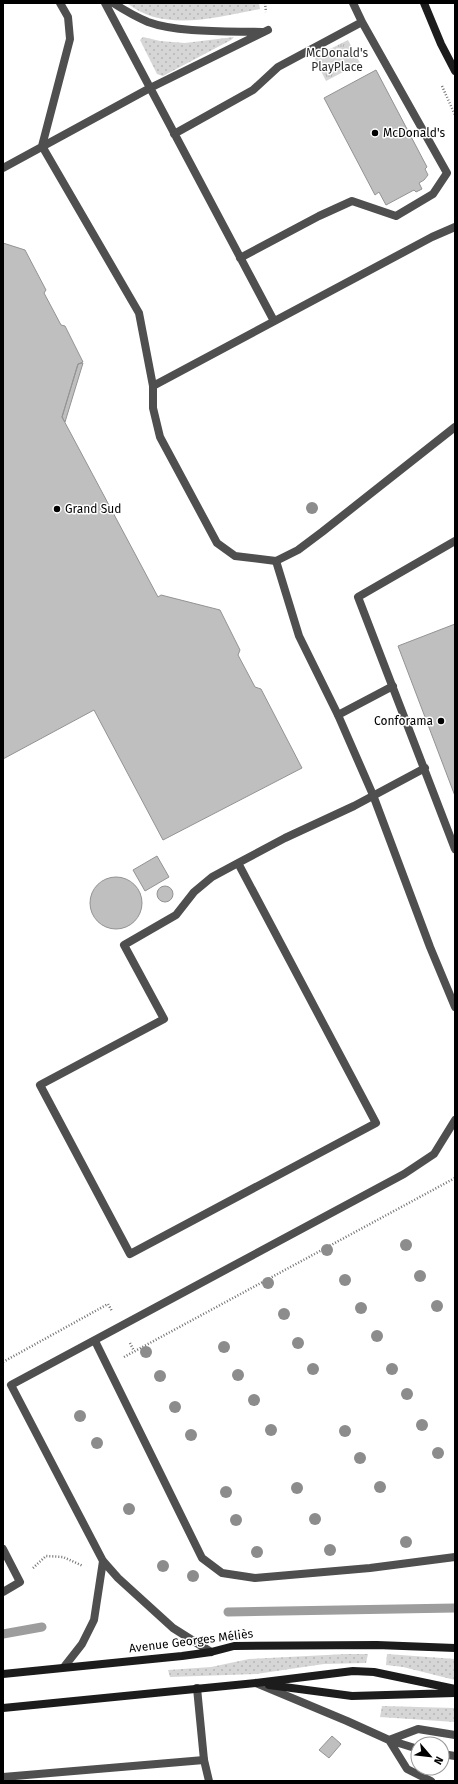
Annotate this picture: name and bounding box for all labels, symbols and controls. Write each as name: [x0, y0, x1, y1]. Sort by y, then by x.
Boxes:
park label: McDonald's PlayPlace: [306, 46, 368, 74]
place label: McDonald's: [383, 126, 445, 140]
marker: McDonald's: [370, 128, 380, 138]
place label: Grand Sud: [65, 502, 121, 516]
marker: Grand Sud: [52, 504, 62, 514]
place label: Conforama: [374, 714, 433, 728]
marker: Conforama: [436, 716, 446, 726]
street label: Avenue Georges Méliès: [128, 1626, 254, 1656]
north arrow: [410, 1736, 450, 1776]
text: N: [431, 1754, 446, 1767]

